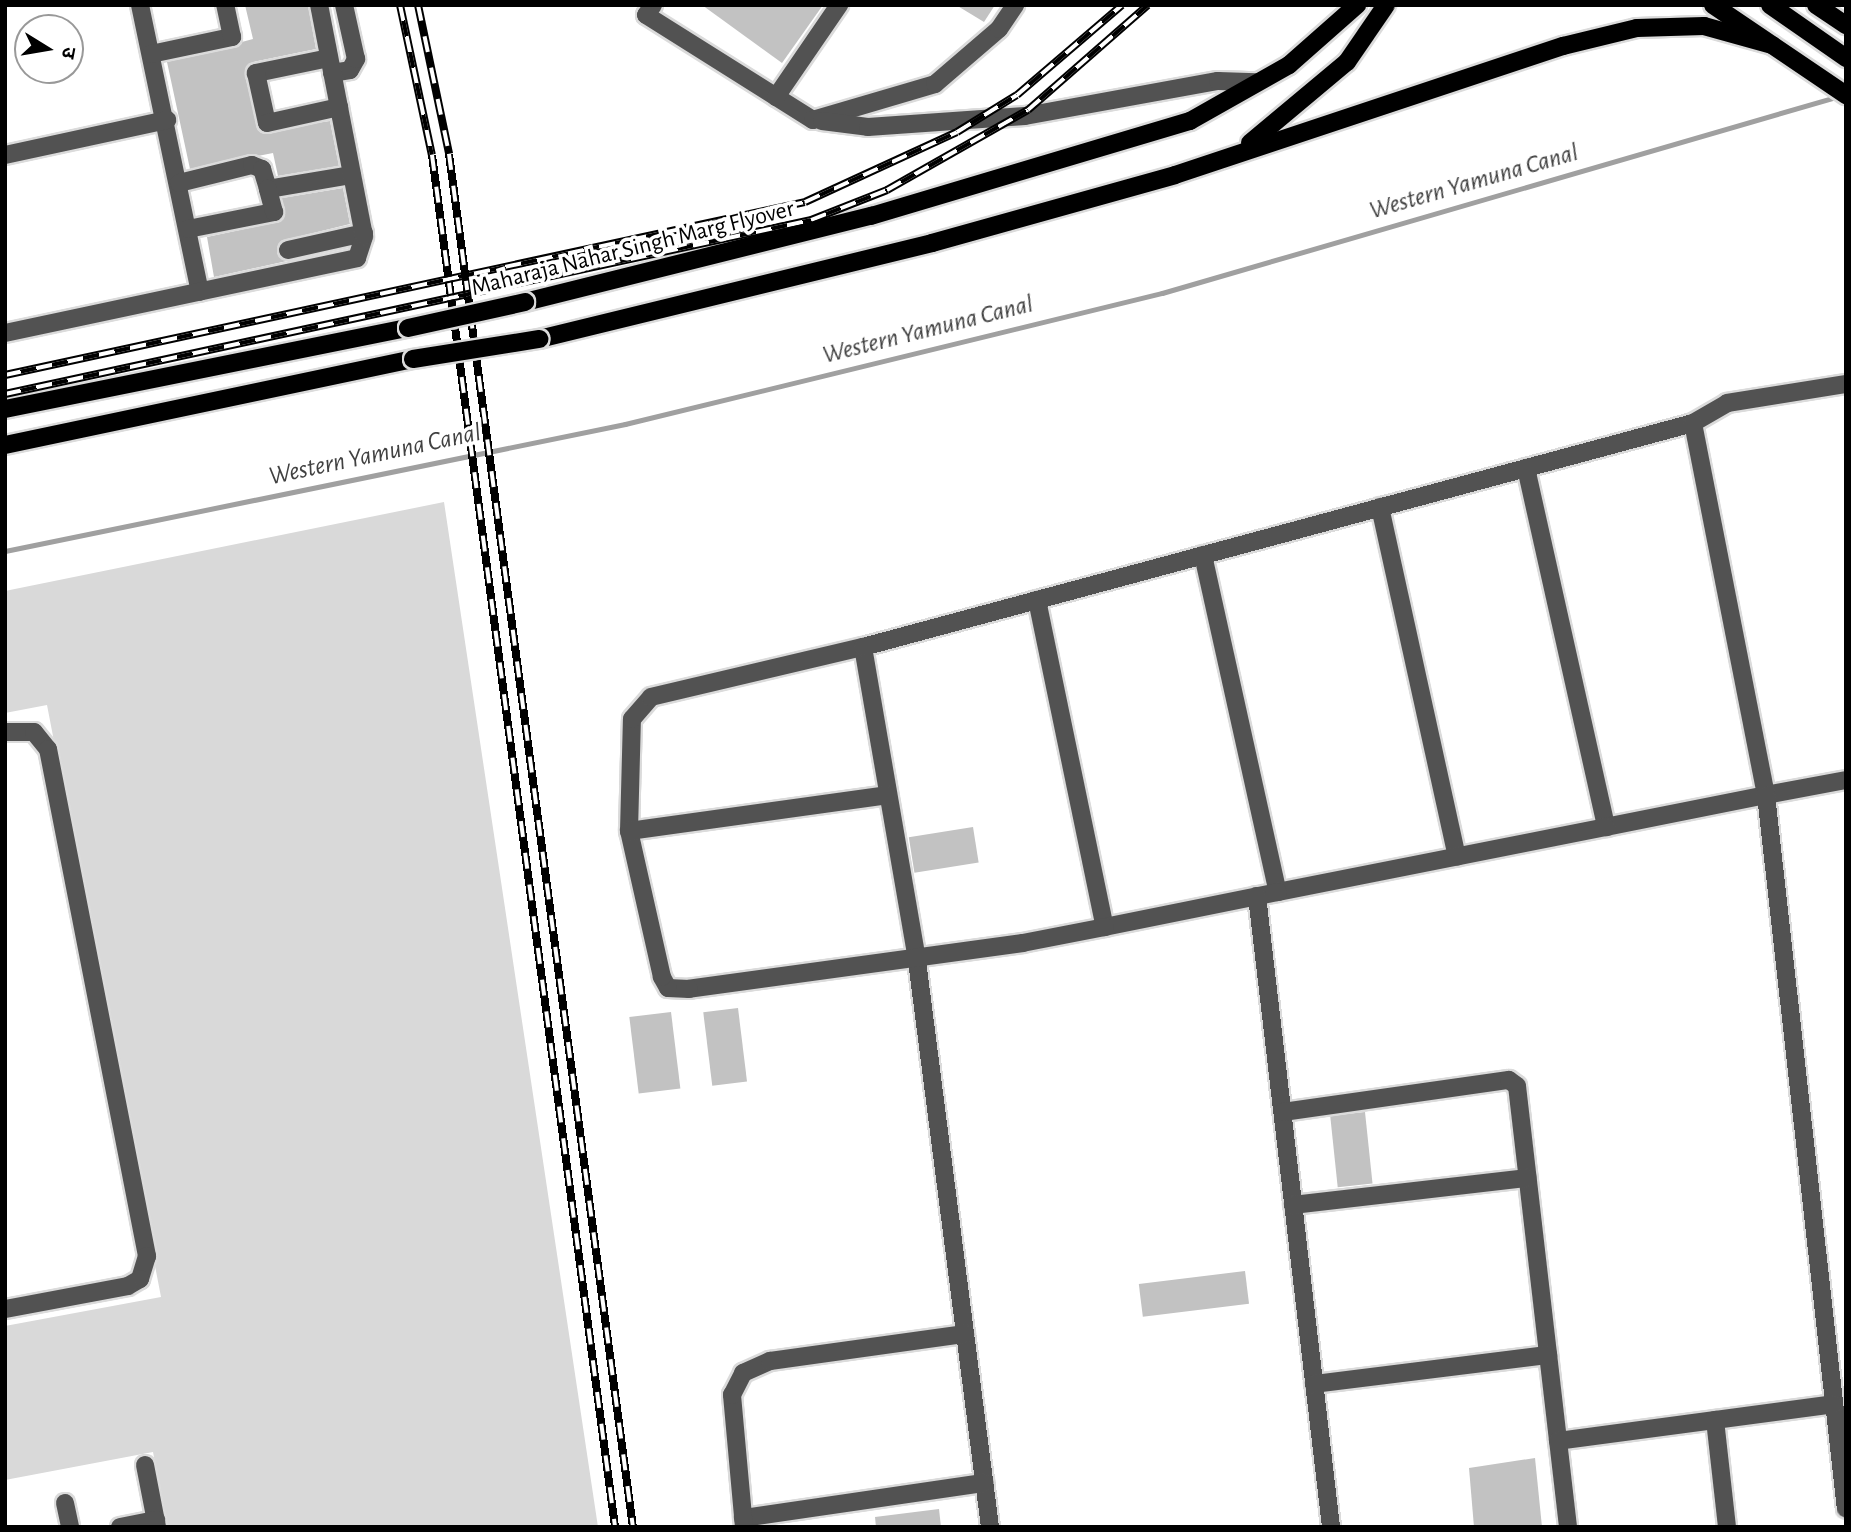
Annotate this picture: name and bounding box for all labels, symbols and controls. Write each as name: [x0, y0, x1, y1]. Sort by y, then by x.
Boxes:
north arrow: [14, 14, 84, 84]
text: उ: [58, 45, 79, 60]
water label: Western Yamuna Canal: [1366, 137, 1582, 227]
street label: Maharaja Nahar Singh Marg Flyover: [468, 195, 798, 303]
water label: Western Yamuna Canal: [819, 289, 1037, 371]
water label: Western Yamuna Canal: [266, 417, 484, 493]

